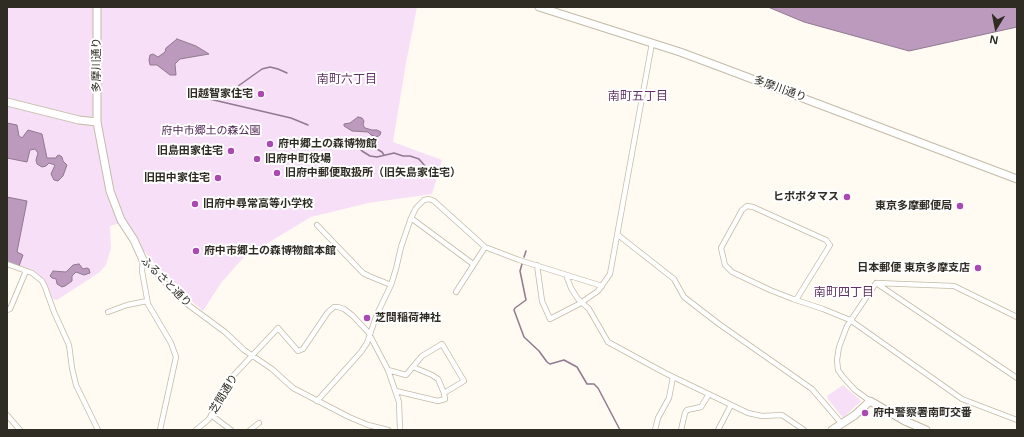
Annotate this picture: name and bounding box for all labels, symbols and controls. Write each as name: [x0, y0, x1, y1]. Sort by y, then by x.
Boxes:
north arrow: [976, 8, 1016, 48]
text: N: [988, 32, 1000, 48]
street label: 多摩川通り: [90, 38, 104, 92]
district label: 南町六丁目: [317, 73, 377, 87]
street label: 多摩川通り: [752, 73, 808, 105]
place label: 旧越智家住宅: [187, 87, 253, 101]
marker: 旧越智家住宅: [256, 89, 266, 99]
district label: 南町五丁目: [608, 90, 668, 104]
park label: 府中市郷土の森公園: [162, 124, 260, 138]
place label: 府中郷土の森博物館: [278, 137, 377, 151]
marker: 府中郷土の森博物館: [265, 139, 275, 149]
place label: 旧島田家住宅: [157, 144, 223, 158]
marker: 旧島田家住宅: [226, 146, 236, 156]
place label: 旧府中町役場: [265, 152, 331, 166]
marker: 旧府中町役場: [252, 154, 262, 164]
place label: 旧府中郵便取扱所（旧矢島家住宅）: [285, 166, 461, 180]
marker: 旧府中郵便取扱所（旧矢島家住宅）: [272, 168, 282, 178]
place label: 旧田中家住宅: [144, 171, 210, 185]
marker: 旧田中家住宅: [213, 173, 223, 183]
place label: ヒポポタマス: [773, 190, 839, 204]
marker: ヒポポタマス: [842, 192, 852, 202]
place label: 旧府中尋常高等小学校: [203, 197, 313, 211]
marker: 旧府中尋常高等小学校: [190, 199, 200, 209]
place label: 東京多摩郵便局: [875, 199, 952, 213]
marker: 東京多摩郵便局: [955, 201, 965, 211]
place label: 府中市郷土の森博物館本館: [204, 244, 336, 258]
marker: 府中市郷土の森博物館本館: [191, 246, 201, 256]
street label: ふるさと通り: [138, 254, 194, 310]
place label: 日本郵便 東京多摩支店: [857, 261, 970, 275]
marker: 日本郵便 東京多摩支店: [973, 263, 983, 273]
district label: 南町四丁目: [814, 286, 874, 300]
place label: 芝間稲荷神社: [375, 311, 441, 325]
marker: 芝間稲荷神社: [362, 313, 372, 323]
street label: 芝間通り: [207, 372, 241, 416]
place label: 府中警察署南町交番: [873, 406, 972, 420]
marker: 府中警察署南町交番: [860, 408, 870, 418]

